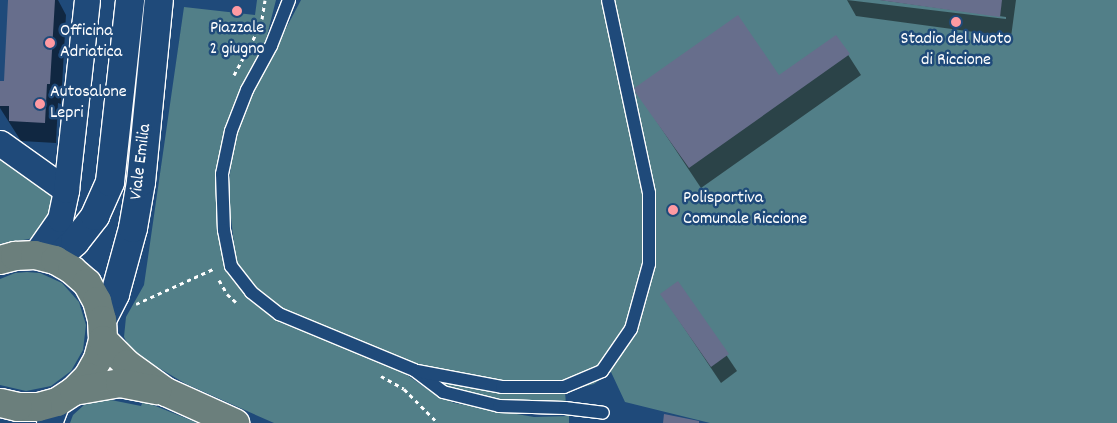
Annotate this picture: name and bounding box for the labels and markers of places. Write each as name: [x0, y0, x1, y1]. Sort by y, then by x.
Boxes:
marker: Piazzale 2 giugno: [231, 5, 243, 17]
marker: Stadio del Nuoto di Riccione: [950, 16, 962, 28]
place label: Piazzale 2 giugno: [209, 19, 265, 62]
place label: Officina Adriatica: [60, 22, 122, 64]
place label: Stadio del Nuoto di Riccione: [901, 30, 1011, 72]
marker: Officina Adriatica: [44, 37, 56, 49]
place label: Autosalone Lepri: [50, 83, 127, 126]
marker: Autosalone Lepri: [34, 98, 46, 110]
place label: Polisportiva Comunale Riccione: [683, 189, 807, 232]
marker: Polisportiva Comunale Riccione: [667, 204, 679, 216]

